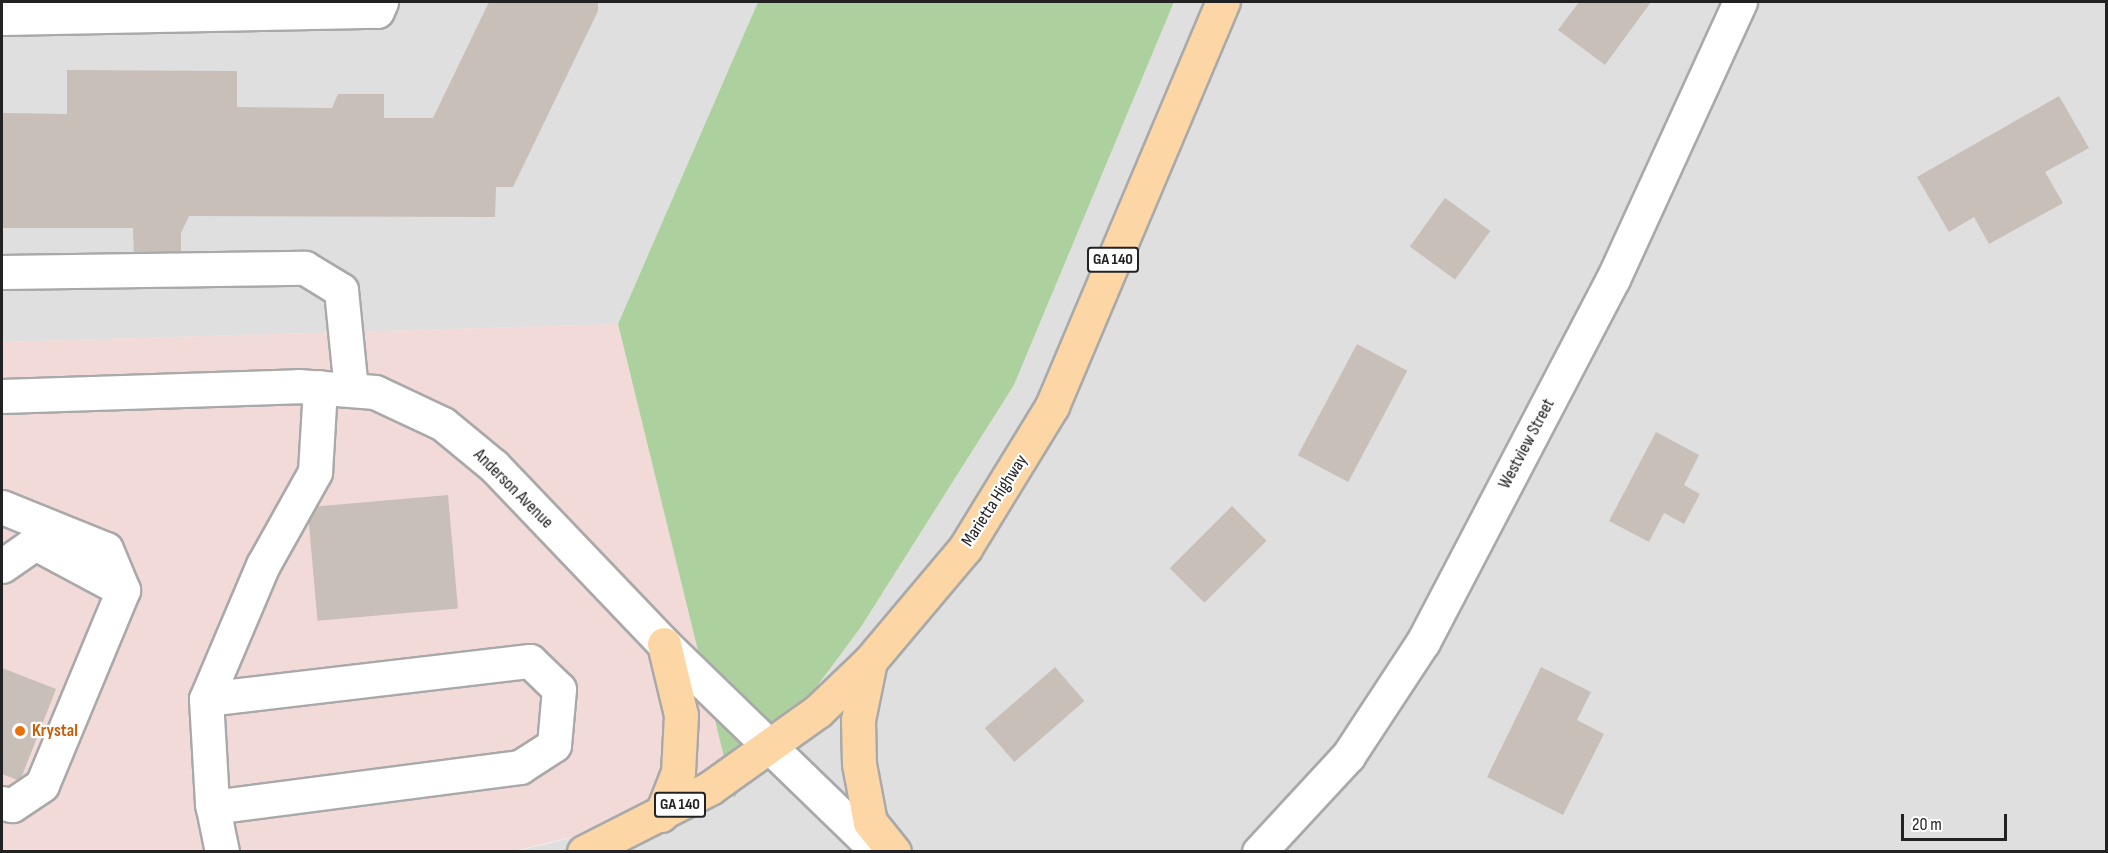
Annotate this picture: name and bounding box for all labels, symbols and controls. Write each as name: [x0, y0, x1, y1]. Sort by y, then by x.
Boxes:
road number: GA 140: [1086, 247, 1140, 273]
street label: Westview Street: [1494, 395, 1560, 493]
street label: Anderson Avenue: [469, 445, 557, 533]
street label: Marietta Highway: [957, 451, 1033, 551]
place label: Krystal: [32, 720, 78, 742]
marker: Krystal: [13, 724, 27, 738]
road number: GA 140: [653, 792, 707, 818]
scale bar: [1904, 802, 2010, 840]
text: 20 m: [1912, 814, 1942, 835]

